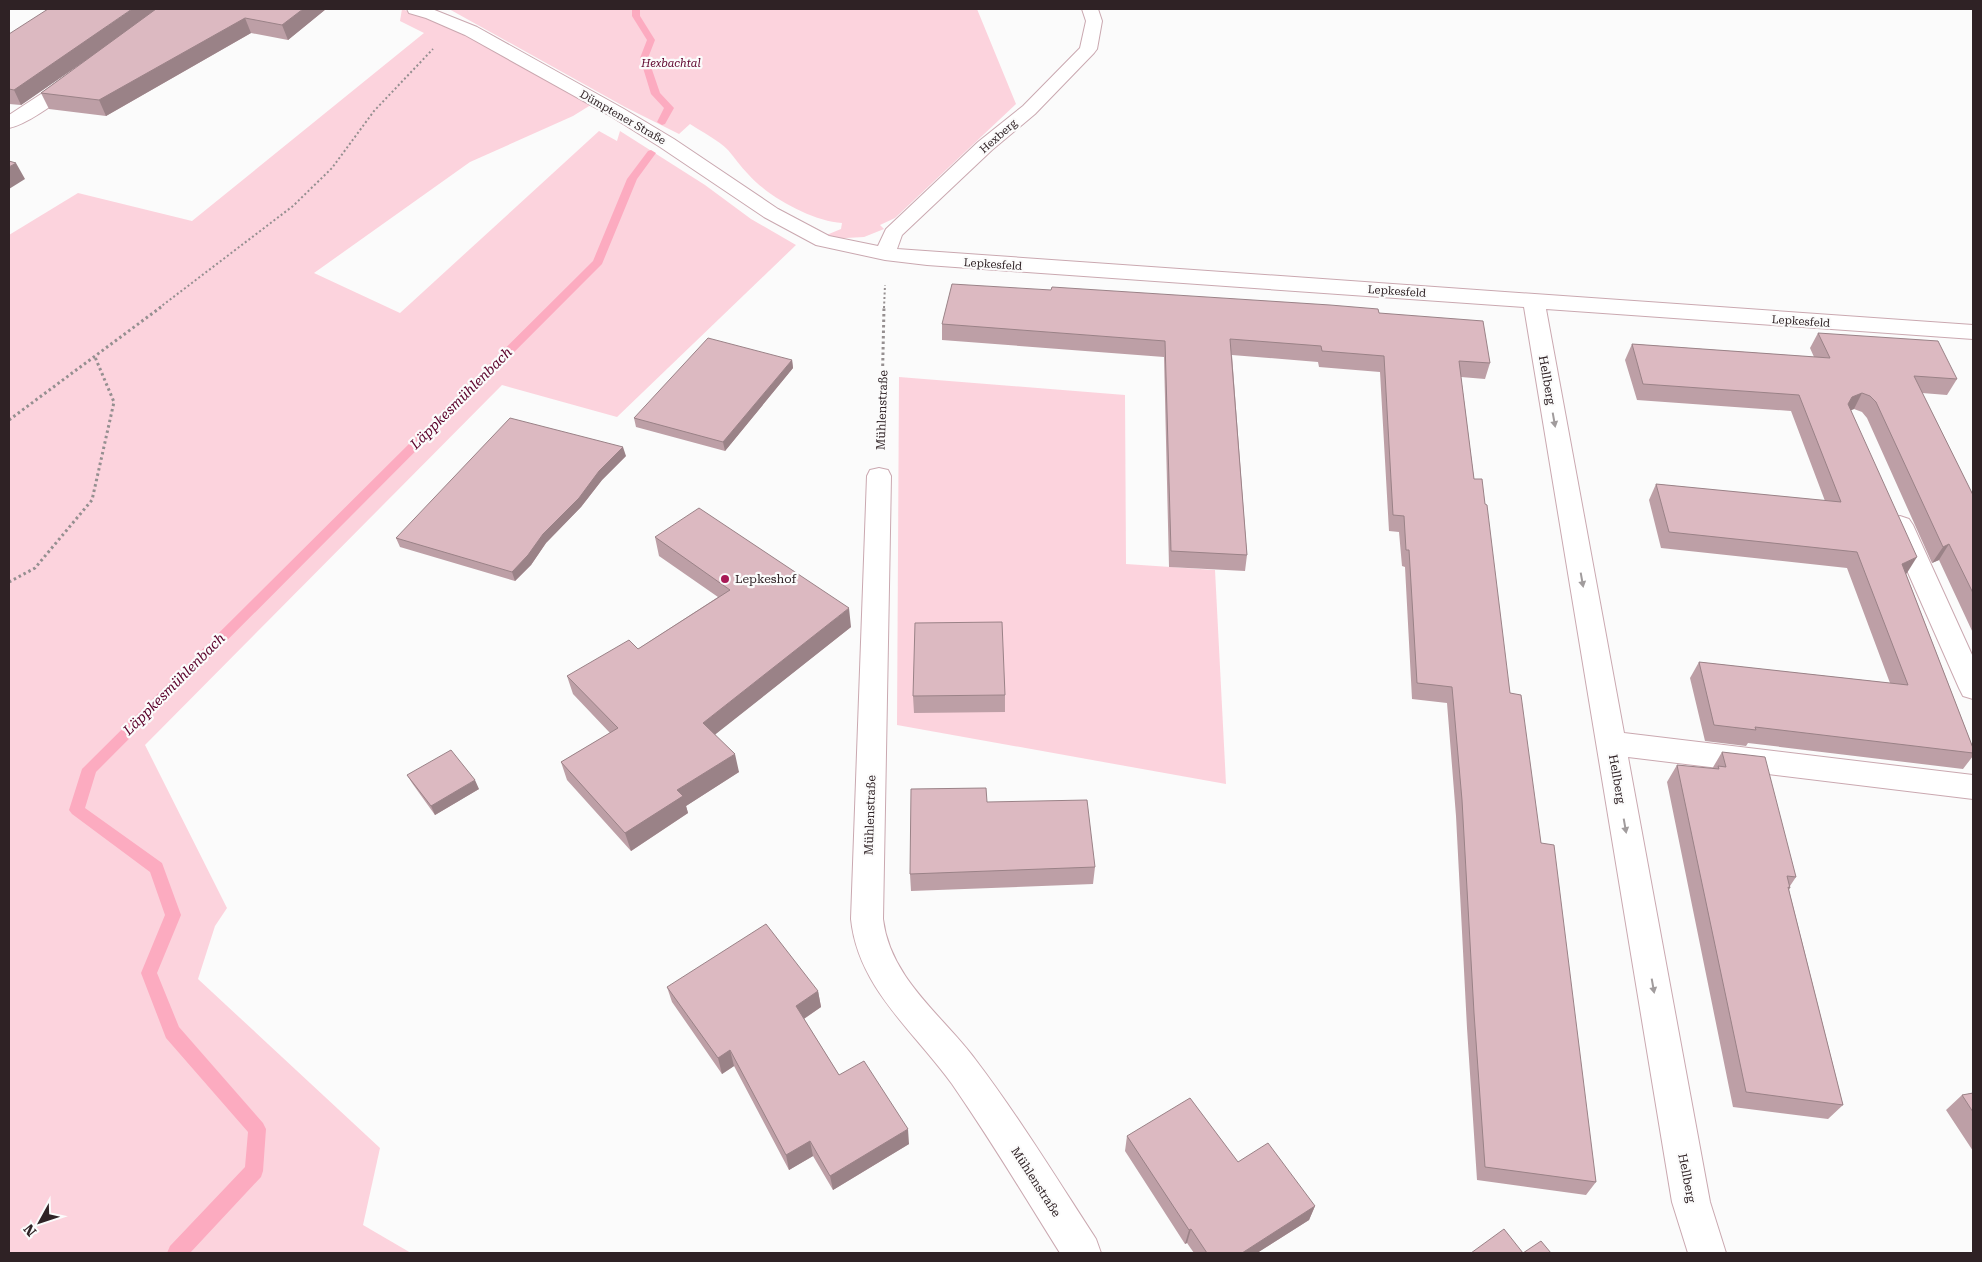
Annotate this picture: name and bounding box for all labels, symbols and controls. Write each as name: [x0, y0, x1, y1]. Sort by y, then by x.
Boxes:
park label: Hexbachtal: [640, 57, 701, 70]
street label: Dümptener Straße: [577, 87, 668, 147]
street label: Hexberg: [977, 116, 1020, 156]
street label: Lepkesfeld: [963, 256, 1023, 273]
street label: Lepkesfeld: [1367, 283, 1427, 300]
street label: Lepkesfeld: [1771, 313, 1831, 330]
water label: Läppkesmühlenbach: [406, 343, 516, 453]
street label: Hellberg: [1536, 354, 1558, 406]
street label: Mühlenstraße: [874, 369, 890, 450]
one-way arrow: [1551, 412, 1559, 428]
place label: Lepkeshof: [735, 572, 796, 586]
one-way arrow: [1579, 572, 1587, 588]
marker: Lepkeshof: [719, 573, 731, 585]
water label: Läppkesmühlenbach: [119, 629, 229, 739]
street label: Hellberg: [1606, 753, 1628, 805]
street label: Mühlenstraße: [862, 774, 878, 855]
one-way arrow: [1622, 819, 1630, 835]
one-way arrow: [1649, 979, 1657, 995]
street label: Mühlenstraße: [1008, 1145, 1064, 1220]
street label: Hellberg: [1675, 1152, 1699, 1204]
north arrow: [15, 1197, 65, 1247]
text: N: [20, 1221, 40, 1240]

